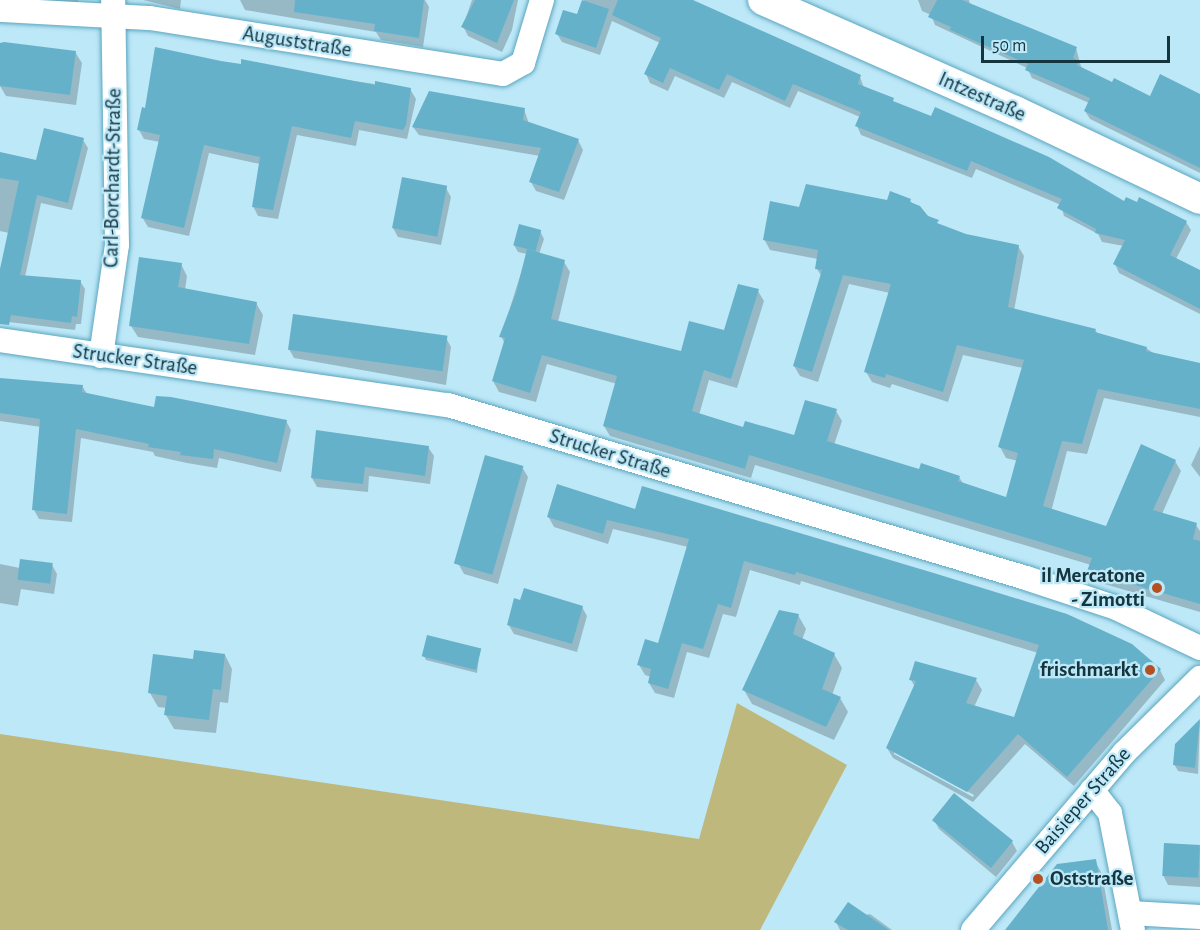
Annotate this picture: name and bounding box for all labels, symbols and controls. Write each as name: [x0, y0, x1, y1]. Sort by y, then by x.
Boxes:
street label: Auguststraße: [241, 21, 353, 63]
scale bar: [984, 24, 1173, 62]
text: 50 m: [992, 37, 1026, 55]
street label: Intzestraße: [934, 67, 1030, 127]
street label: Carl-Borchardt-Straße: [99, 88, 127, 268]
street label: Strucker Straße: [71, 339, 199, 381]
street label: Strucker Straße: [546, 424, 674, 484]
place label: il Mercatone - Zimotti: [1041, 563, 1145, 613]
marker: il Mercatone - Zimotti: [1150, 581, 1164, 595]
place label: frischmarkt: [1040, 657, 1138, 683]
marker: frischmarkt: [1143, 663, 1157, 677]
street label: Baisieper Straße: [1030, 742, 1136, 860]
place label: Oststraße: [1050, 866, 1133, 892]
marker: Oststraße: [1031, 872, 1045, 886]

